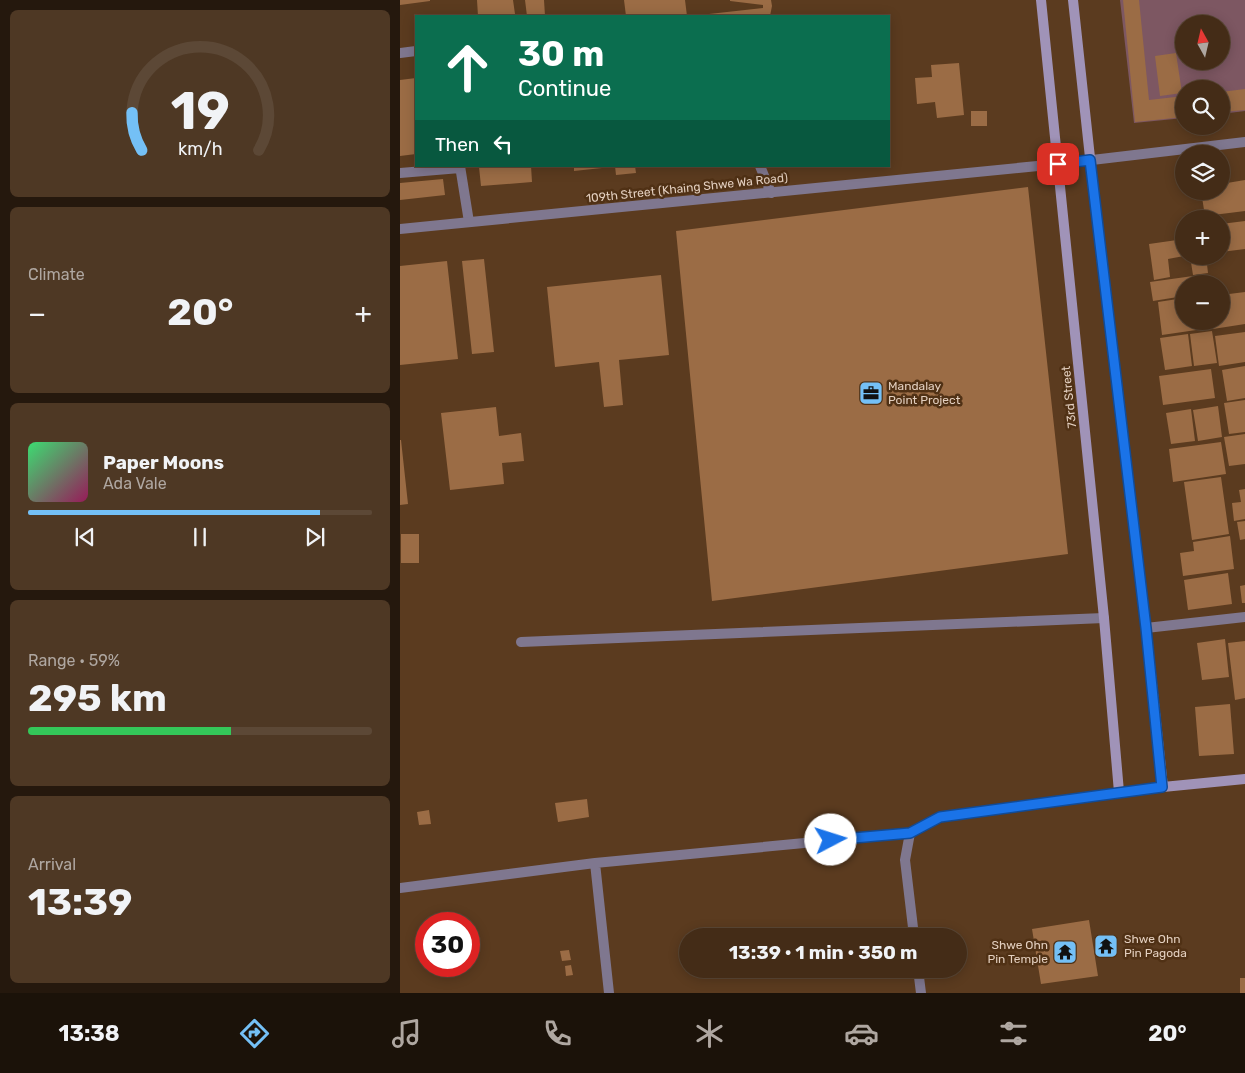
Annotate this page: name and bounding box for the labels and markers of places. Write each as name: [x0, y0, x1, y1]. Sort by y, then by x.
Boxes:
pin: [1037, 143, 1079, 185]
place label: Mandalay Point Project: [888, 379, 961, 407]
office icon: Mandalay Point Project: [858, 380, 884, 406]
place label: Shwe Ohn Pin Pagoda: [1124, 932, 1187, 960]
temple icon: Shwe Ohn Pin Pagoda: [1093, 933, 1119, 959]
place label: Shwe Ohn Pin Temple: [988, 938, 1048, 966]
temple icon: Shwe Ohn Pin Temple: [1052, 939, 1078, 965]

